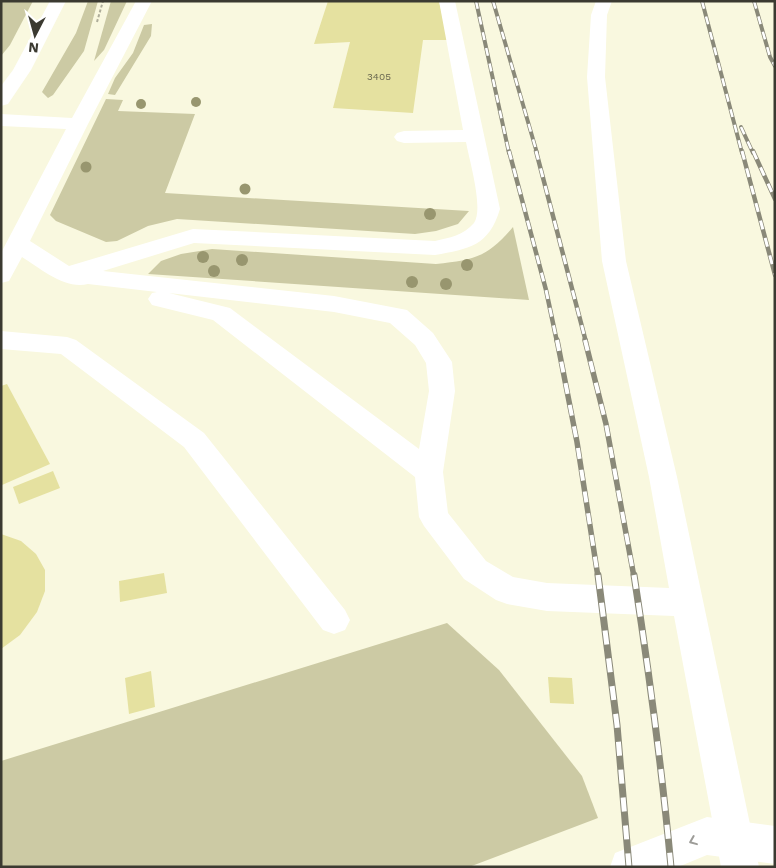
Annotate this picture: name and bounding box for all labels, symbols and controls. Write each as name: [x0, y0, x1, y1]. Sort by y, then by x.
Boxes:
north arrow: [10, 10, 60, 60]
text: N: [28, 39, 40, 56]
house number: 3405: [367, 71, 391, 82]
one-way arrow: [689, 835, 698, 846]

